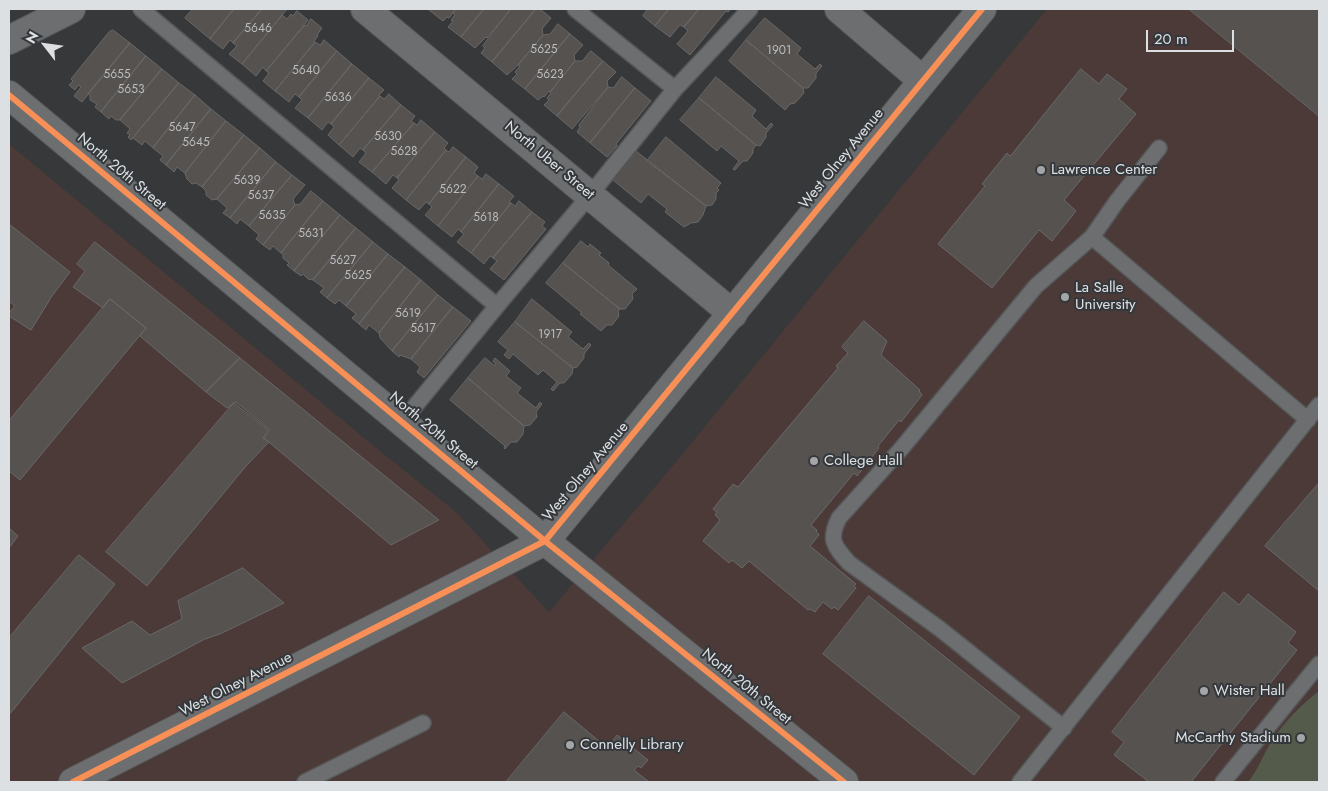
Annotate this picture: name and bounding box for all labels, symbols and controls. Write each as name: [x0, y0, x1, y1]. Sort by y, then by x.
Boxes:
north arrow: [20, 20, 70, 70]
scale bar: [1148, 20, 1236, 52]
house number: 5646: [244, 22, 272, 36]
text: N: [21, 28, 43, 47]
text: 20 m: [1154, 28, 1188, 50]
house number: 5625: [530, 43, 558, 57]
house number: 1901: [767, 44, 791, 58]
house number: 5640: [292, 64, 320, 78]
house number: 5655: [103, 68, 131, 82]
house number: 5623: [536, 68, 564, 82]
house number: 5653: [118, 83, 144, 97]
house number: 5636: [324, 91, 352, 105]
street label: West Olney Avenue: [796, 105, 888, 213]
street label: North Uber Street: [500, 118, 598, 204]
house number: 5647: [169, 121, 195, 135]
street label: North 20th Street: [73, 130, 169, 214]
house number: 5630: [374, 130, 402, 144]
house number: 5645: [182, 136, 210, 150]
house number: 5628: [390, 145, 418, 159]
place label: Lawrence Center: [1051, 161, 1157, 179]
marker: Lawrence Center: [1035, 164, 1047, 176]
house number: 5639: [233, 174, 261, 188]
house number: 5622: [439, 183, 467, 197]
house number: 5637: [248, 189, 274, 203]
house number: 5635: [259, 209, 285, 223]
house number: 5618: [473, 211, 499, 225]
house number: 5631: [298, 227, 324, 241]
house number: 5627: [330, 254, 356, 268]
house number: 5625: [344, 269, 372, 283]
place label: La Salle University: [1075, 279, 1136, 314]
marker: La Salle University: [1059, 291, 1071, 303]
house number: 5619: [395, 307, 421, 321]
house number: 5617: [410, 322, 436, 336]
house number: 1917: [538, 328, 562, 342]
street label: North 20th Street: [385, 389, 481, 473]
street label: West Olney Avenue: [539, 419, 633, 525]
place label: College Hall: [824, 452, 903, 470]
marker: College Hall: [808, 455, 820, 467]
street label: North 20th Street: [698, 645, 794, 729]
street label: West Olney Avenue: [177, 649, 295, 721]
place label: Wister Hall: [1214, 682, 1285, 700]
marker: Wister Hall: [1198, 685, 1210, 697]
place label: McCarthy Stadium: [1175, 729, 1291, 747]
marker: McCarthy Stadium: [1295, 732, 1307, 744]
place label: Connelly Library: [580, 736, 684, 754]
marker: Connelly Library: [564, 739, 576, 751]

